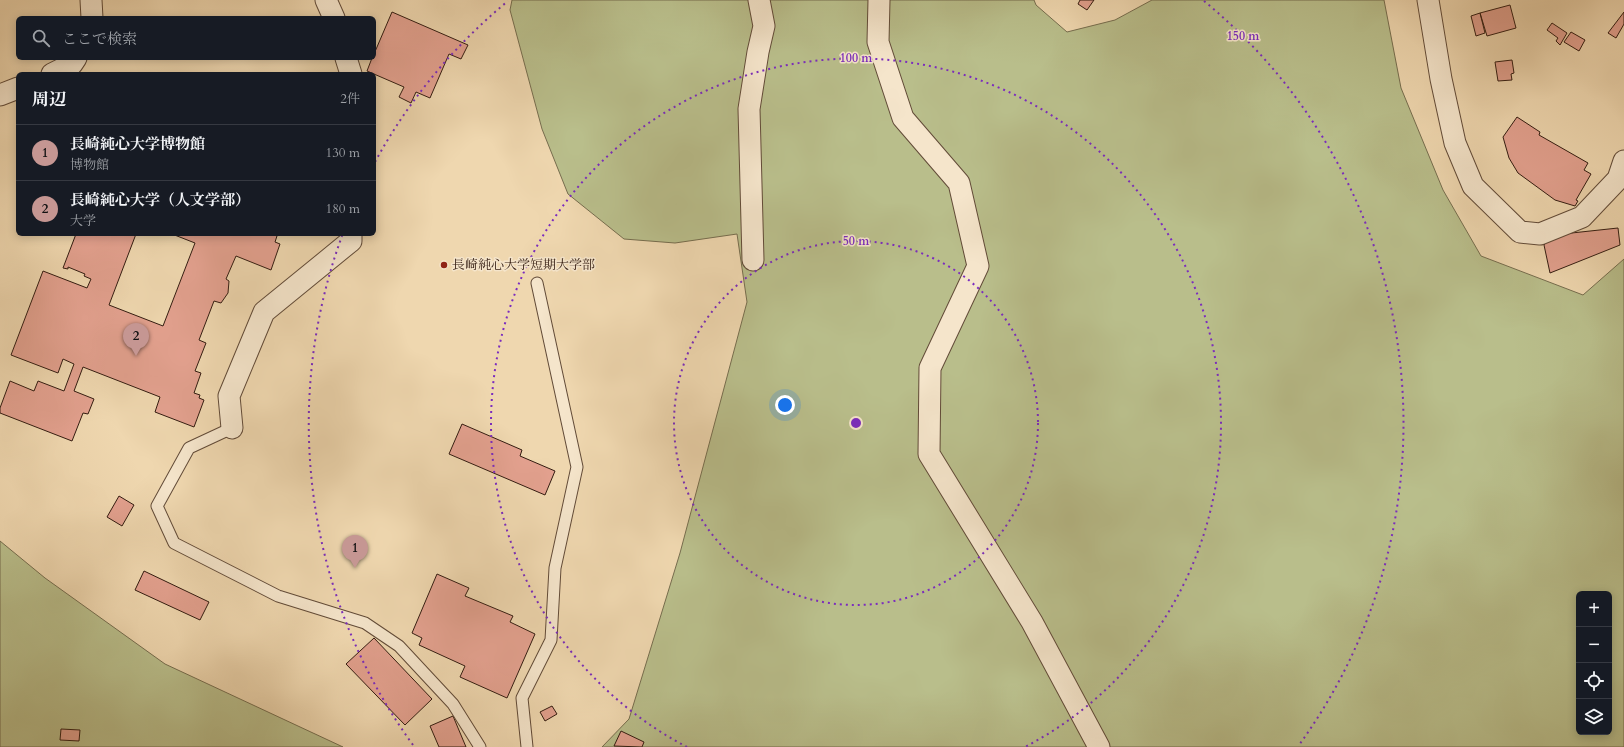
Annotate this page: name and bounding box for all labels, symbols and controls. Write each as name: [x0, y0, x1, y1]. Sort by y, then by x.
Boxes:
search box: [16, 16, 376, 60]
icon: search: [30, 27, 52, 49]
text: 150 m: [1227, 28, 1260, 44]
text: ここで検索: [62, 29, 137, 49]
text: 100 m: [840, 50, 873, 66]
text: 周辺: [32, 88, 66, 111]
text: 2件: [340, 90, 360, 108]
text: 長崎純心大学博物館: [70, 134, 205, 154]
text: 1: [42, 144, 48, 162]
text: 130 m: [326, 144, 360, 162]
text: 博物館: [70, 156, 109, 174]
text: 長崎純心大学（人文学部）: [70, 190, 250, 210]
text: 2: [42, 200, 48, 218]
text: 180 m: [326, 200, 360, 218]
text: 大学: [70, 212, 96, 230]
text: 50 m: [843, 233, 870, 249]
place label: 長崎純心大学短期大学部: [452, 256, 595, 274]
marker: 長崎純心大学短期大学部: [439, 260, 449, 270]
pin: 2: [123, 323, 149, 356]
your location: [775, 395, 795, 415]
centre of rings: [849, 416, 863, 430]
pin: 1: [342, 535, 368, 568]
map controls: [1576, 591, 1612, 735]
button: +: [1576, 591, 1612, 627]
button: −: [1576, 627, 1612, 663]
button: locate: [1576, 663, 1612, 699]
button: layers: [1576, 699, 1612, 735]

